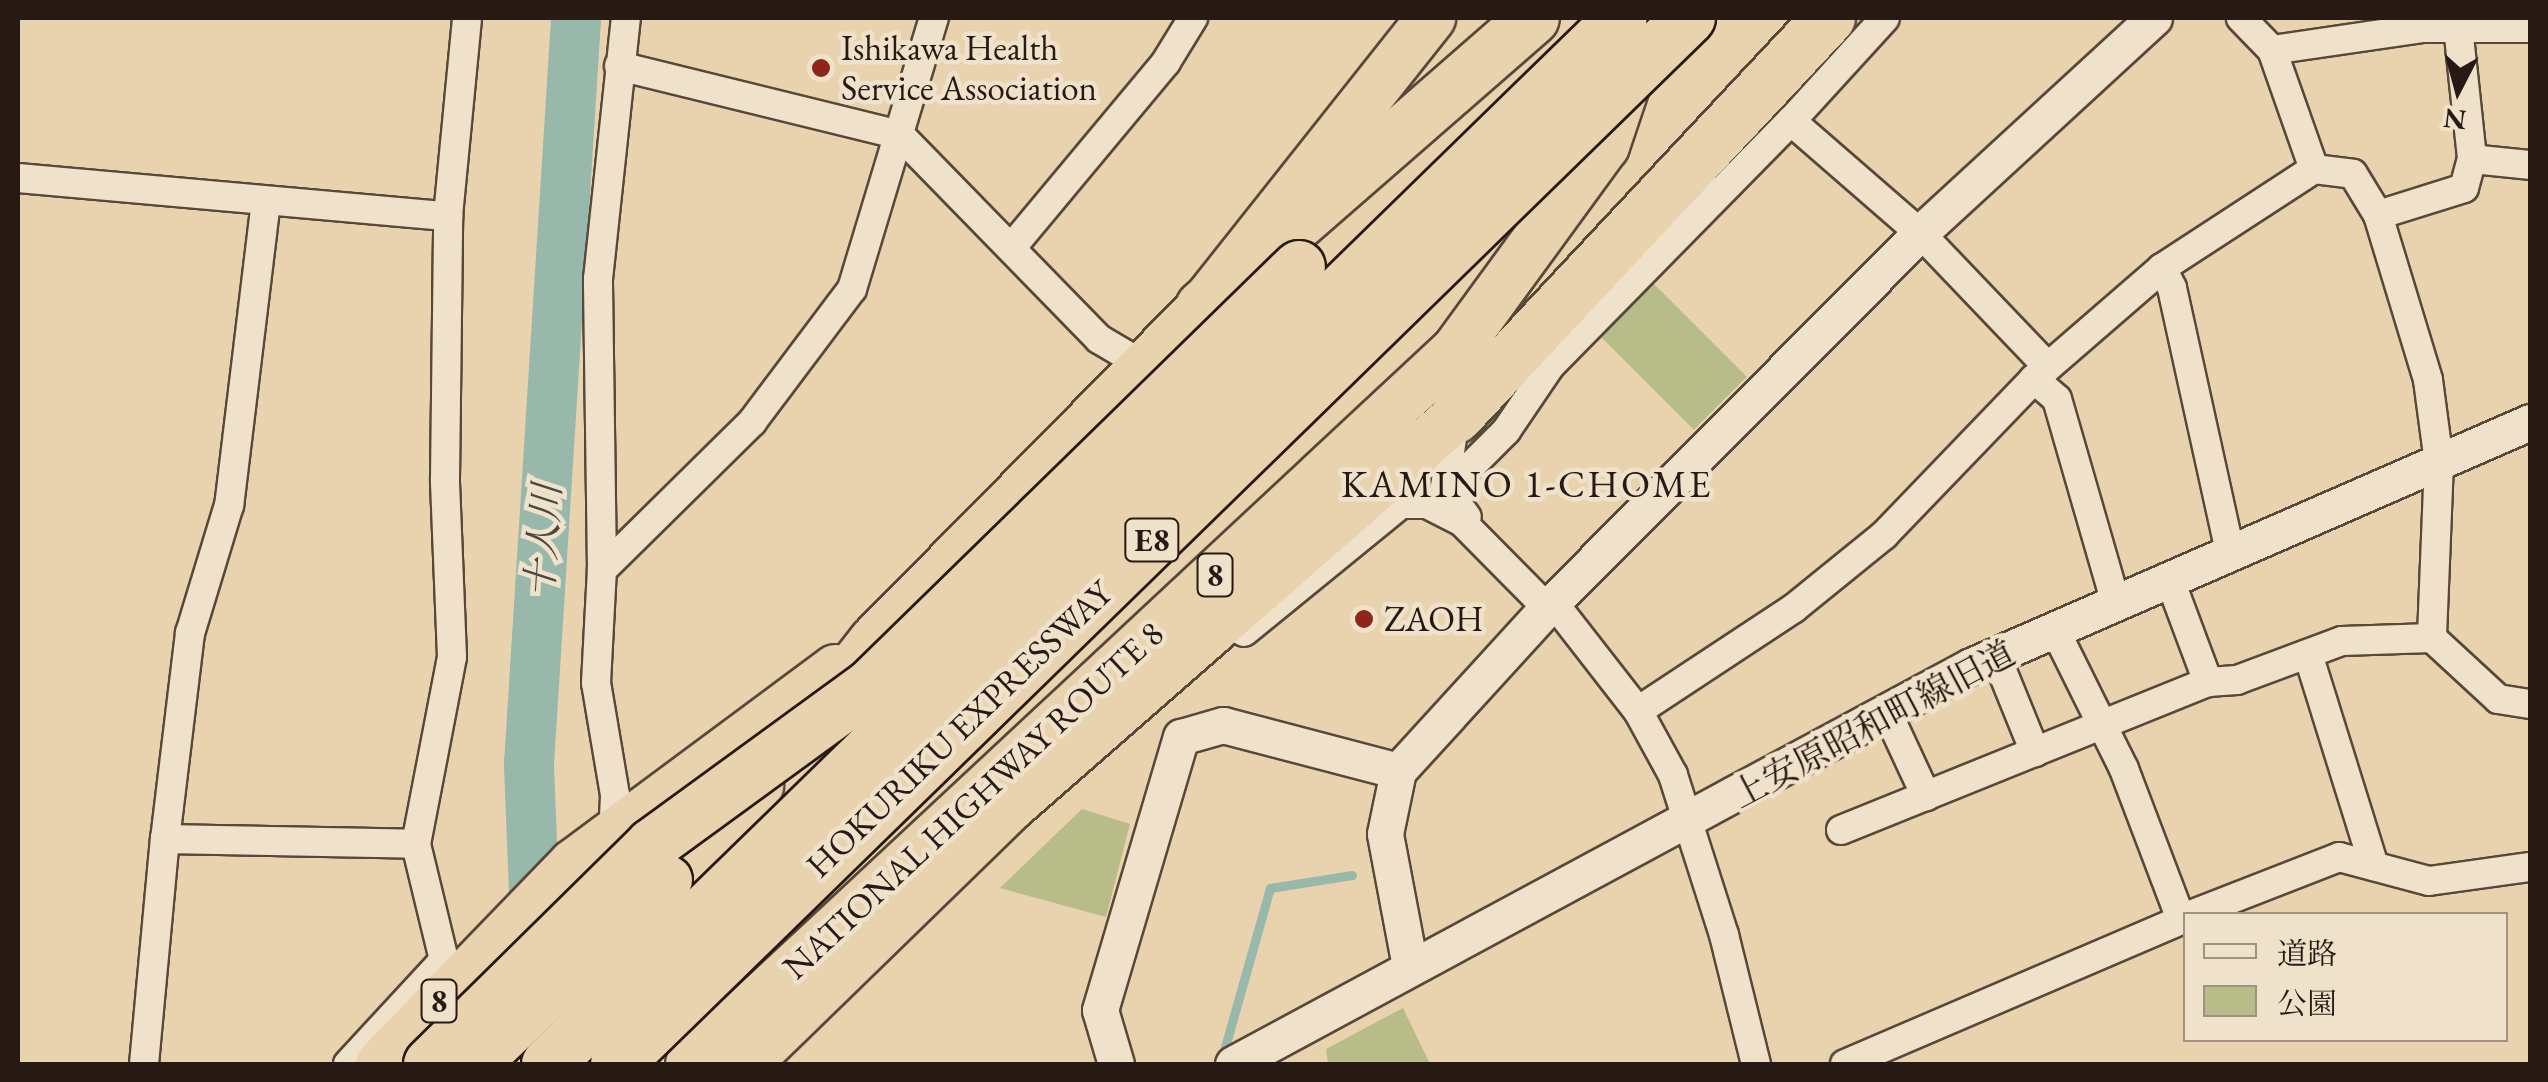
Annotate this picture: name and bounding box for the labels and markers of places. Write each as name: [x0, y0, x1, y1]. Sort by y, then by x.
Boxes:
place label: Ishikawa Health Service Association: [841, 27, 1097, 109]
marker: Ishikawa Health Service Association: [810, 57, 832, 79]
place label: ZAOH: [1384, 598, 1483, 640]
marker: ZAOH: [1353, 608, 1375, 630]

